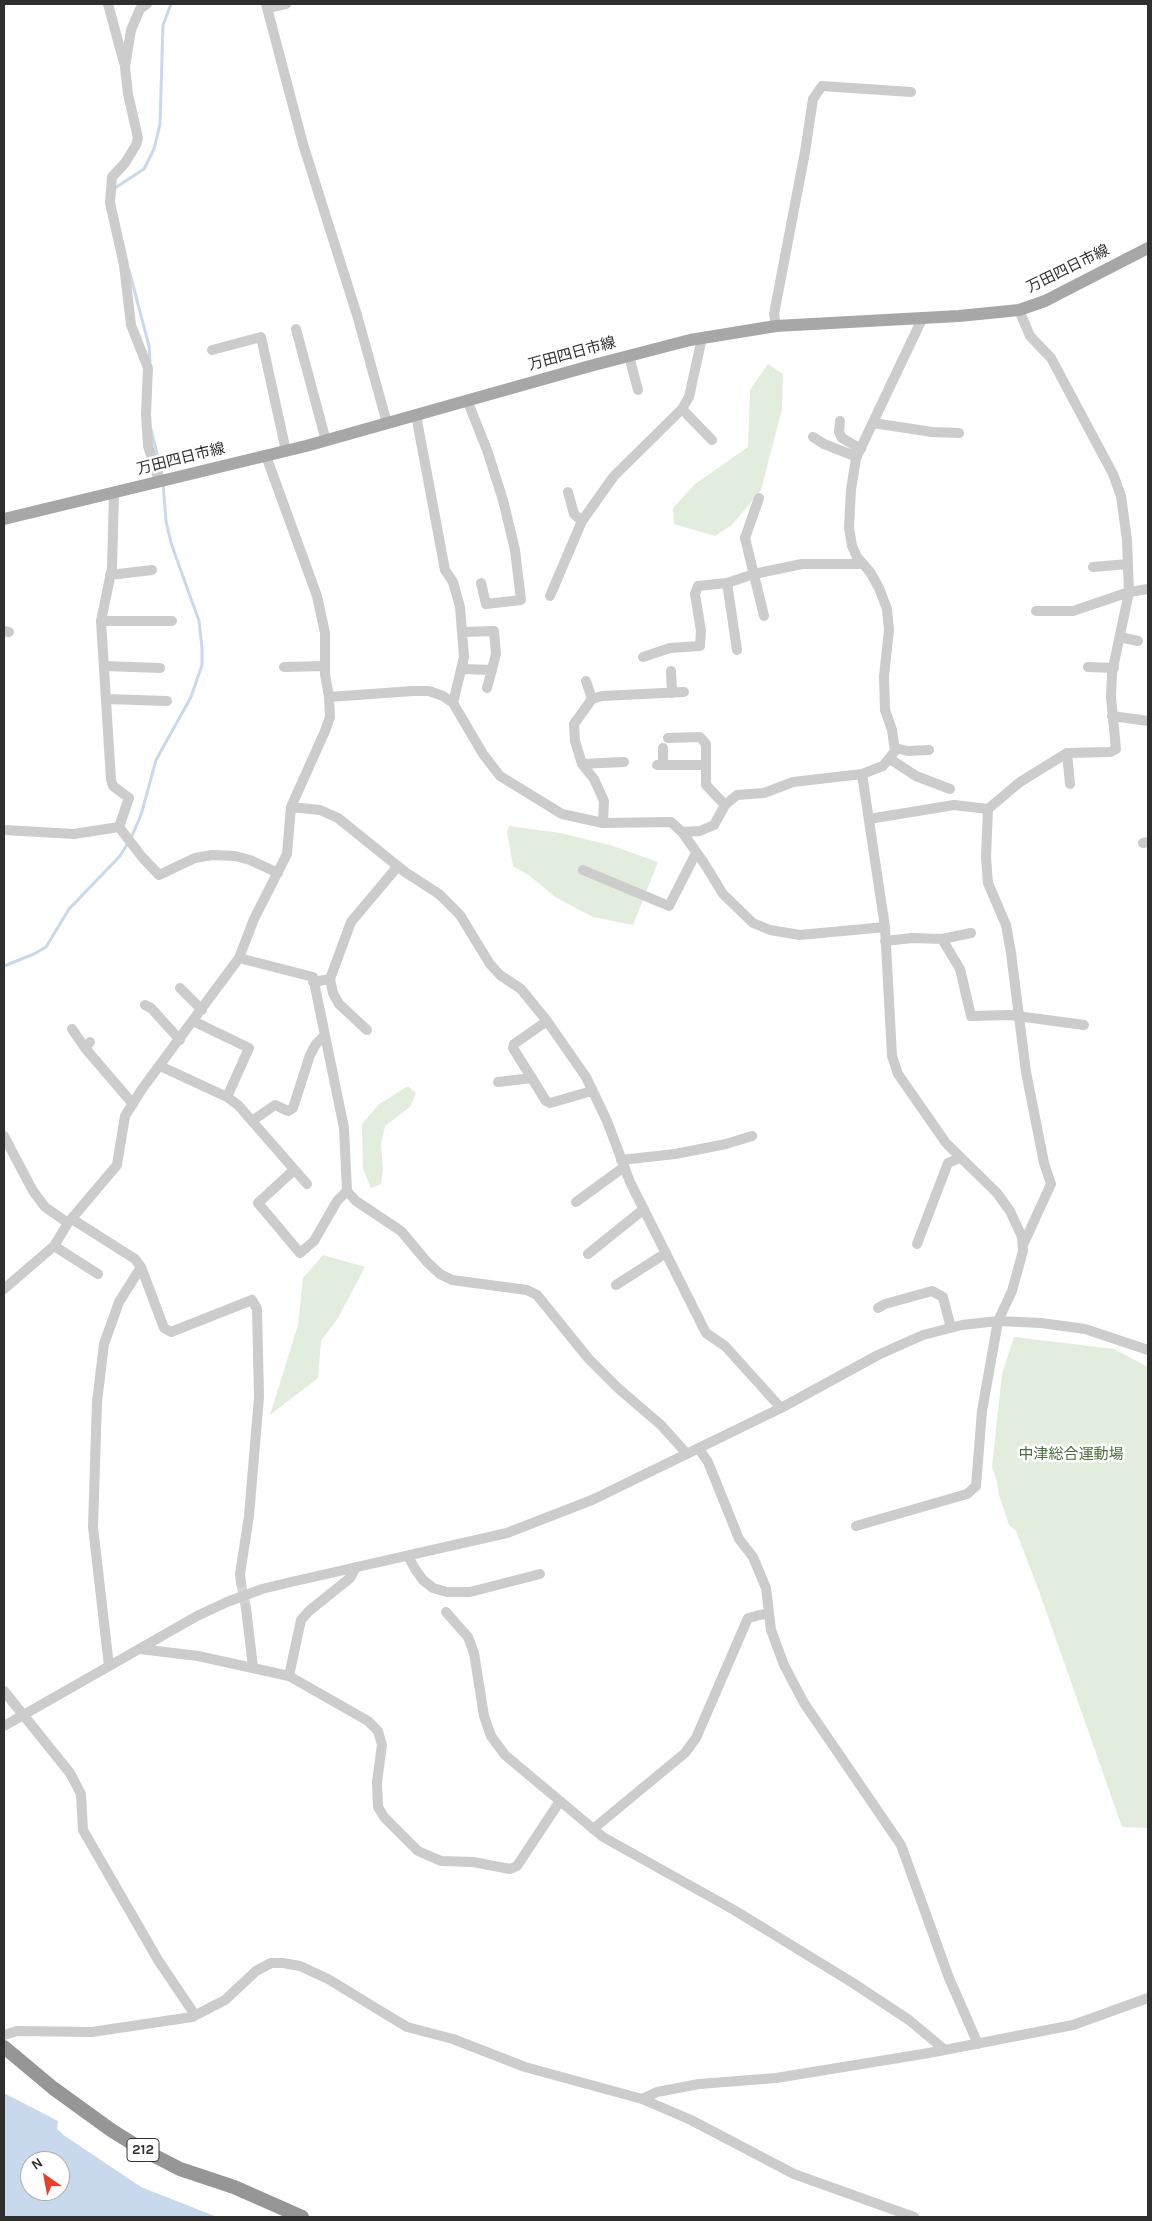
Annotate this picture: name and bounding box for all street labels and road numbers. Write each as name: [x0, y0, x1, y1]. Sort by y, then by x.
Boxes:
street label: 万田四日市線: [1024, 241, 1112, 297]
street label: 万田四日市線: [526, 334, 618, 374]
street label: 万田四日市線: [135, 439, 227, 479]
road number: 212: [127, 2138, 159, 2162]

